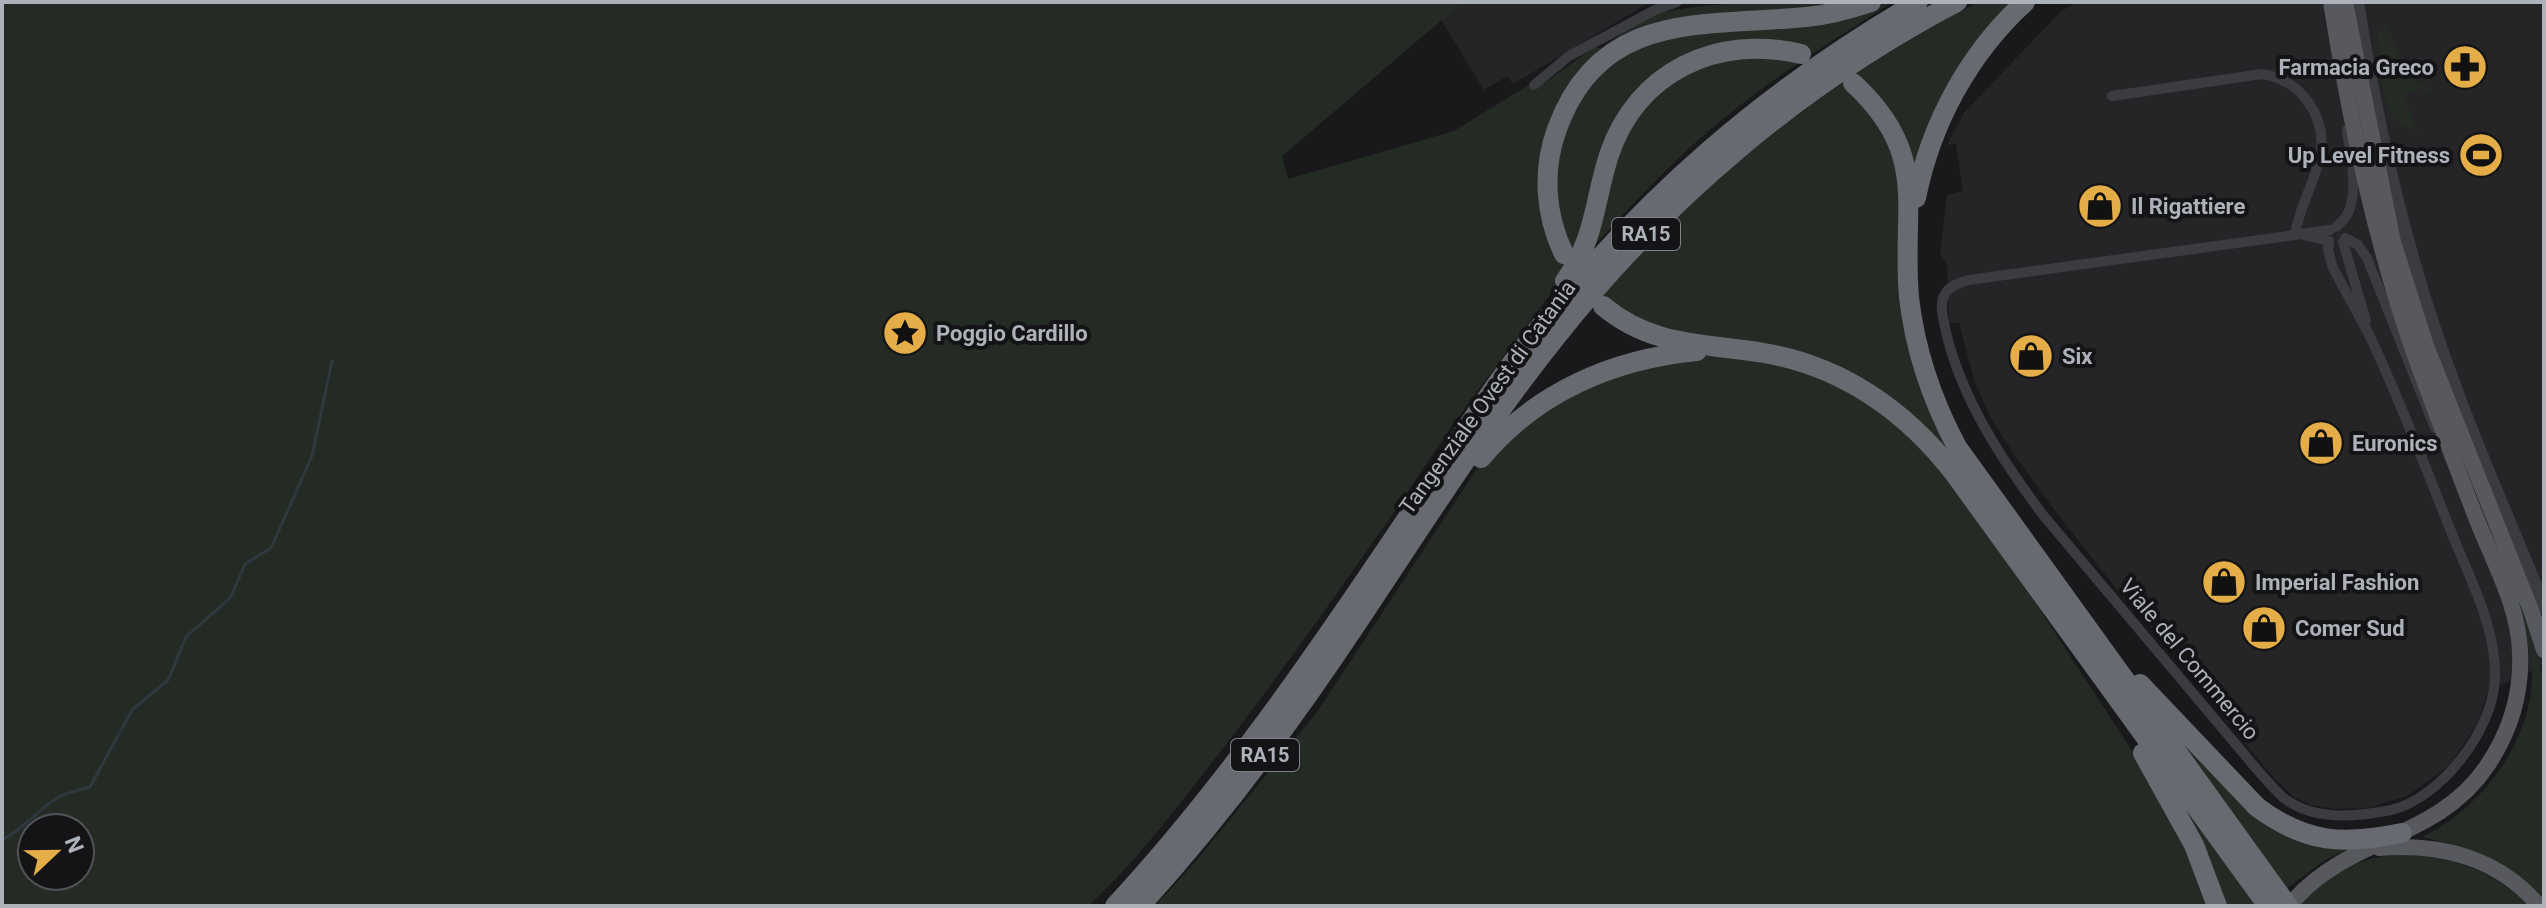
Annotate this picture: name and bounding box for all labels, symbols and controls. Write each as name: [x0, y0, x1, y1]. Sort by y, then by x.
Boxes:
pharmacy icon: Farmacia Greco: [2441, 43, 2489, 91]
place label: Farmacia Greco: [2278, 55, 2434, 80]
sports icon: Up Level Fitness: [2457, 131, 2505, 179]
place label: Up Level Fitness: [2288, 143, 2450, 168]
shop icon: Il Rigattiere: [2076, 182, 2124, 230]
place label: Il Rigattiere: [2131, 194, 2245, 219]
road number: RA15: [1612, 218, 1680, 250]
street label: Tangenziale Ovest di Catania: [1394, 276, 1581, 519]
place icon: Poggio Cardillo: [881, 309, 929, 357]
place label: Poggio Cardillo: [936, 321, 1088, 346]
shop icon: Six: [2007, 332, 2055, 380]
place label: Six: [2062, 344, 2093, 369]
shop icon: Euronics: [2297, 419, 2345, 467]
place label: Euronics: [2352, 431, 2438, 456]
shop icon: Imperial Fashion: [2200, 558, 2248, 606]
place label: Imperial Fashion: [2255, 570, 2419, 595]
street label: Viale del Commercio: [2115, 574, 2264, 745]
shop icon: Comer Sud: [2240, 604, 2288, 652]
place label: Comer Sud: [2295, 616, 2405, 641]
road number: RA15: [1231, 739, 1299, 771]
north arrow: [16, 812, 96, 892]
text: N: [60, 833, 89, 857]

